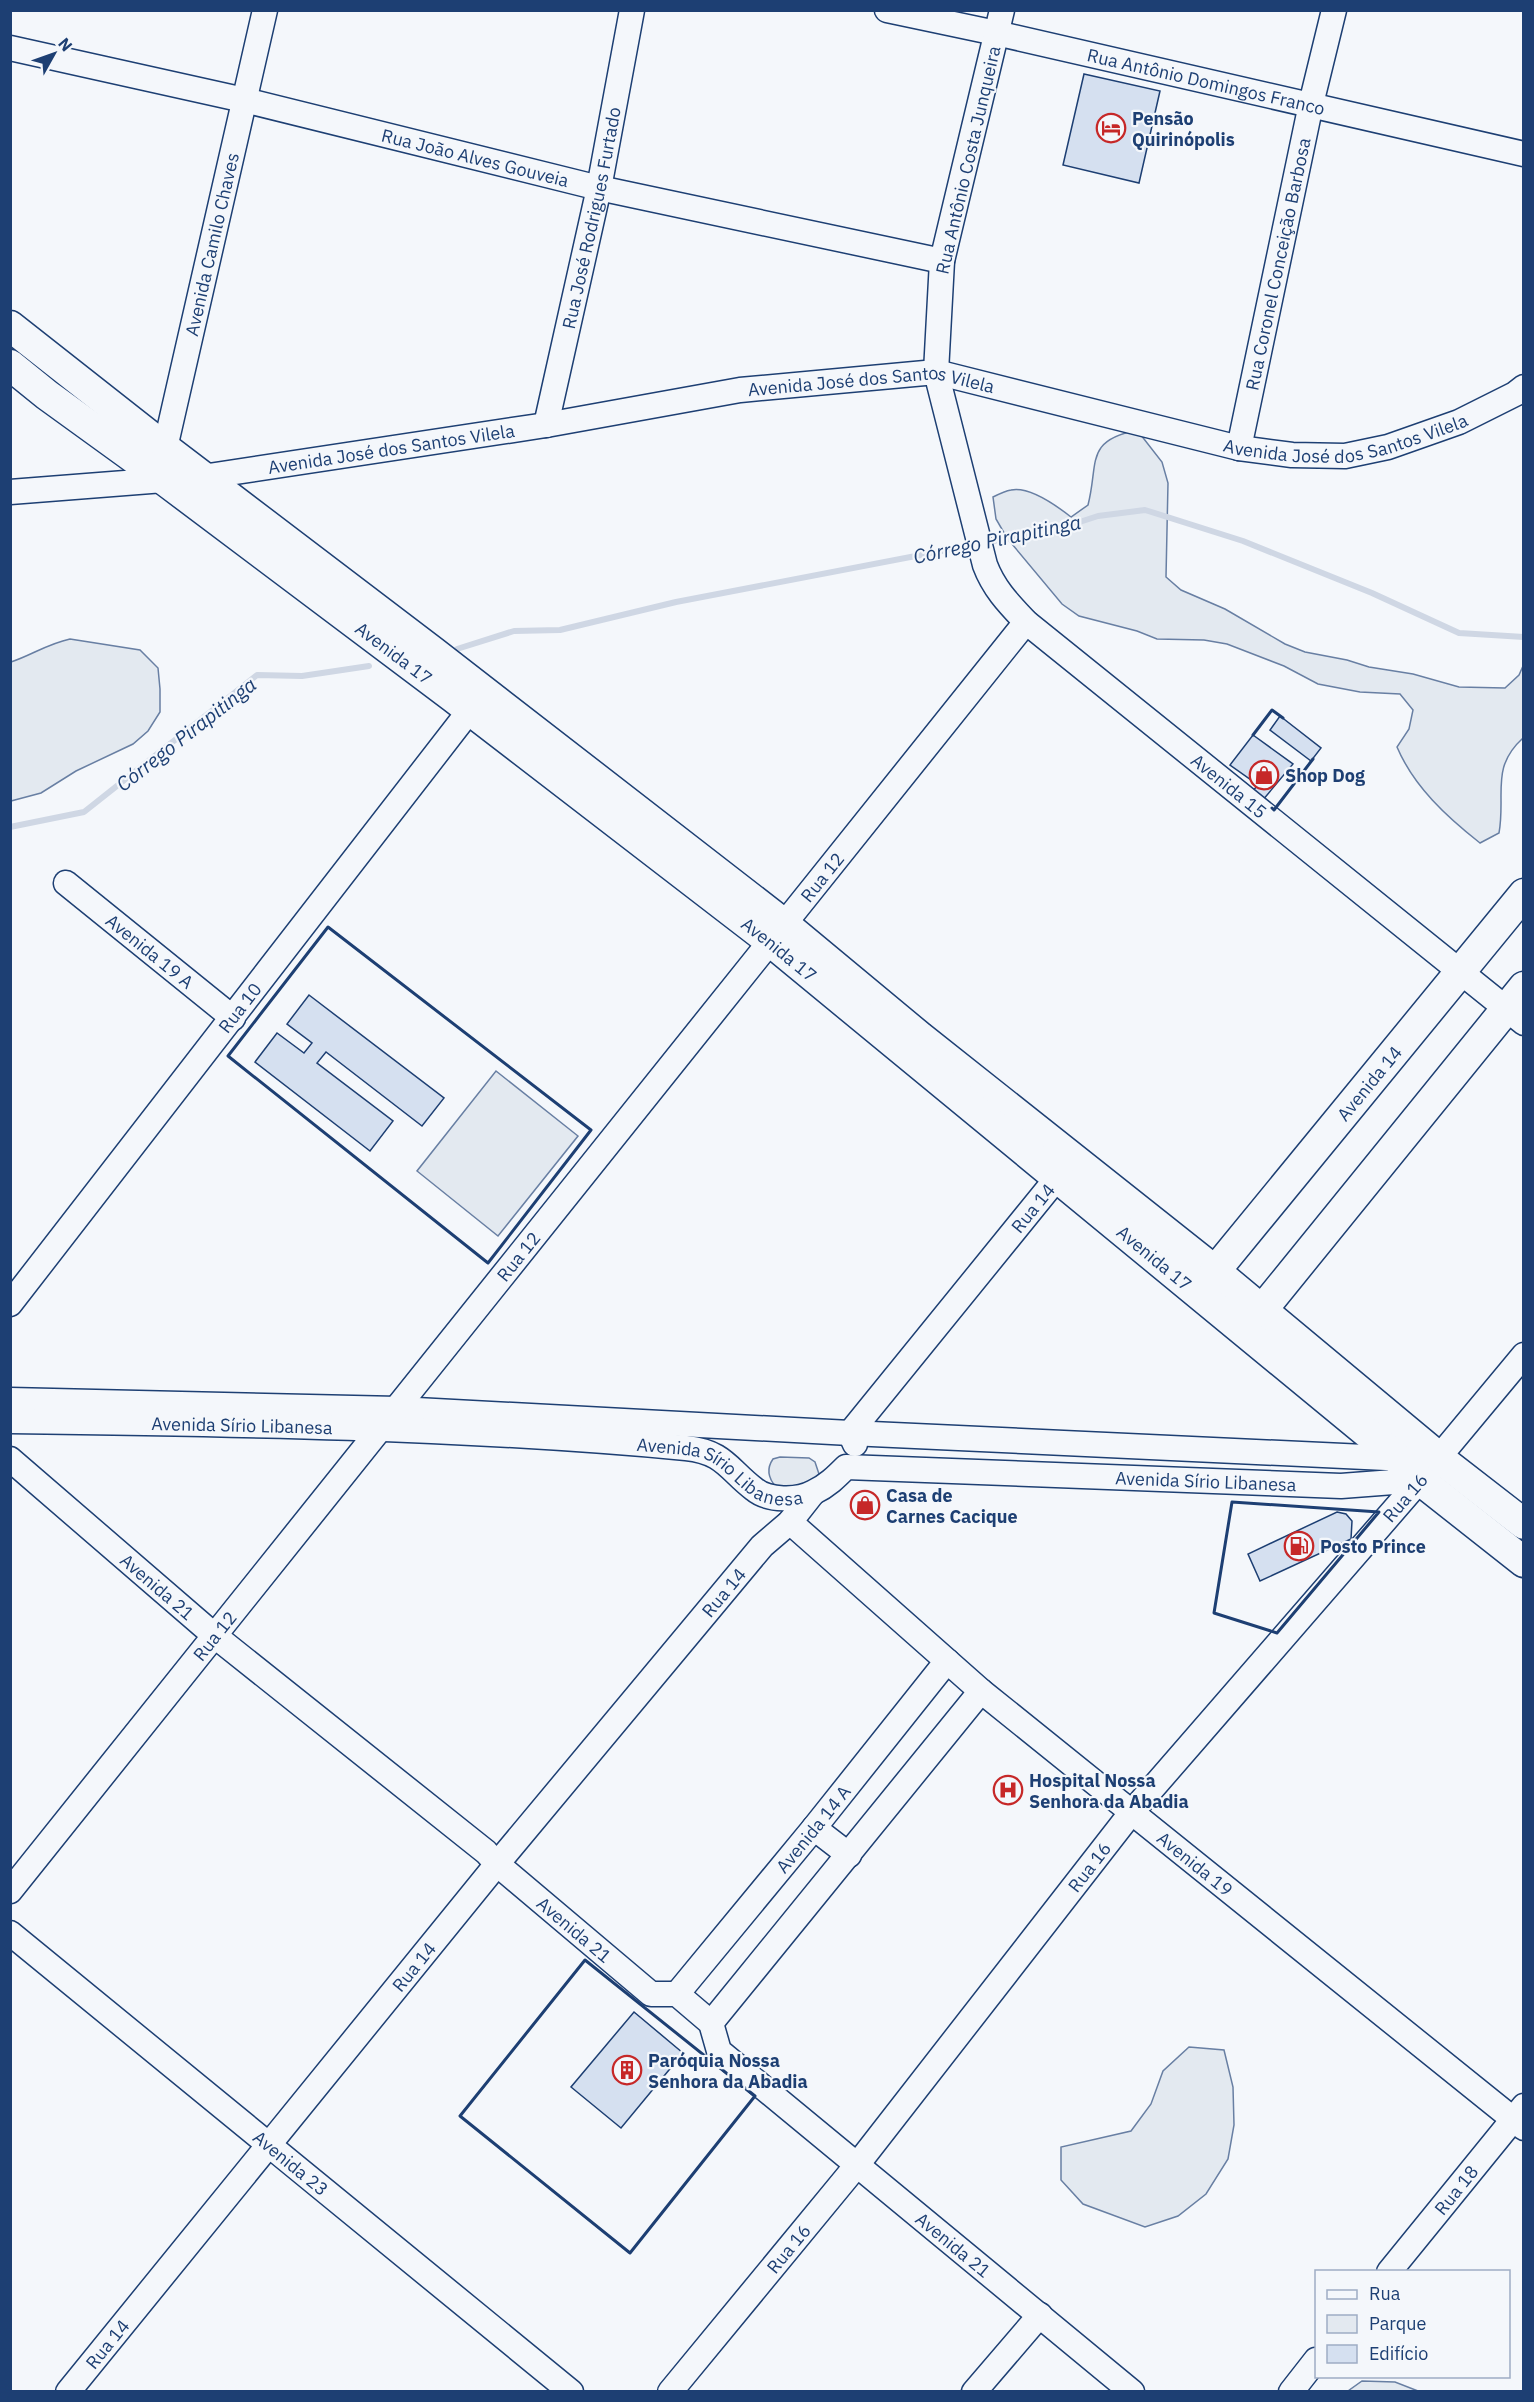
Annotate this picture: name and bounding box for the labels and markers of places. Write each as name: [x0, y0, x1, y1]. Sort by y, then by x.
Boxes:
place label: Pensão Quirinópolis: [1132, 107, 1235, 151]
hotel icon: Pensão Quirinópolis: [1095, 112, 1127, 144]
shop icon: Shop Dog: [1248, 759, 1280, 791]
place label: Shop Dog: [1285, 764, 1365, 787]
place label: Casa de Carnes Cacique: [886, 1484, 1018, 1528]
shop icon: Casa de Carnes Cacique: [849, 1489, 881, 1521]
fuel station icon: Posto Prince: [1283, 1530, 1315, 1562]
place label: Posto Prince: [1320, 1535, 1426, 1558]
place label: Hospital Nossa Senhora da Abadia: [1029, 1769, 1189, 1813]
hospital icon: Hospital Nossa Senhora da Abadia: [992, 1774, 1024, 1806]
place label: Paróquia Nossa Senhora da Abadia: [648, 2049, 808, 2093]
building icon: Paróquia Nossa Senhora da Abadia: [611, 2054, 643, 2086]

